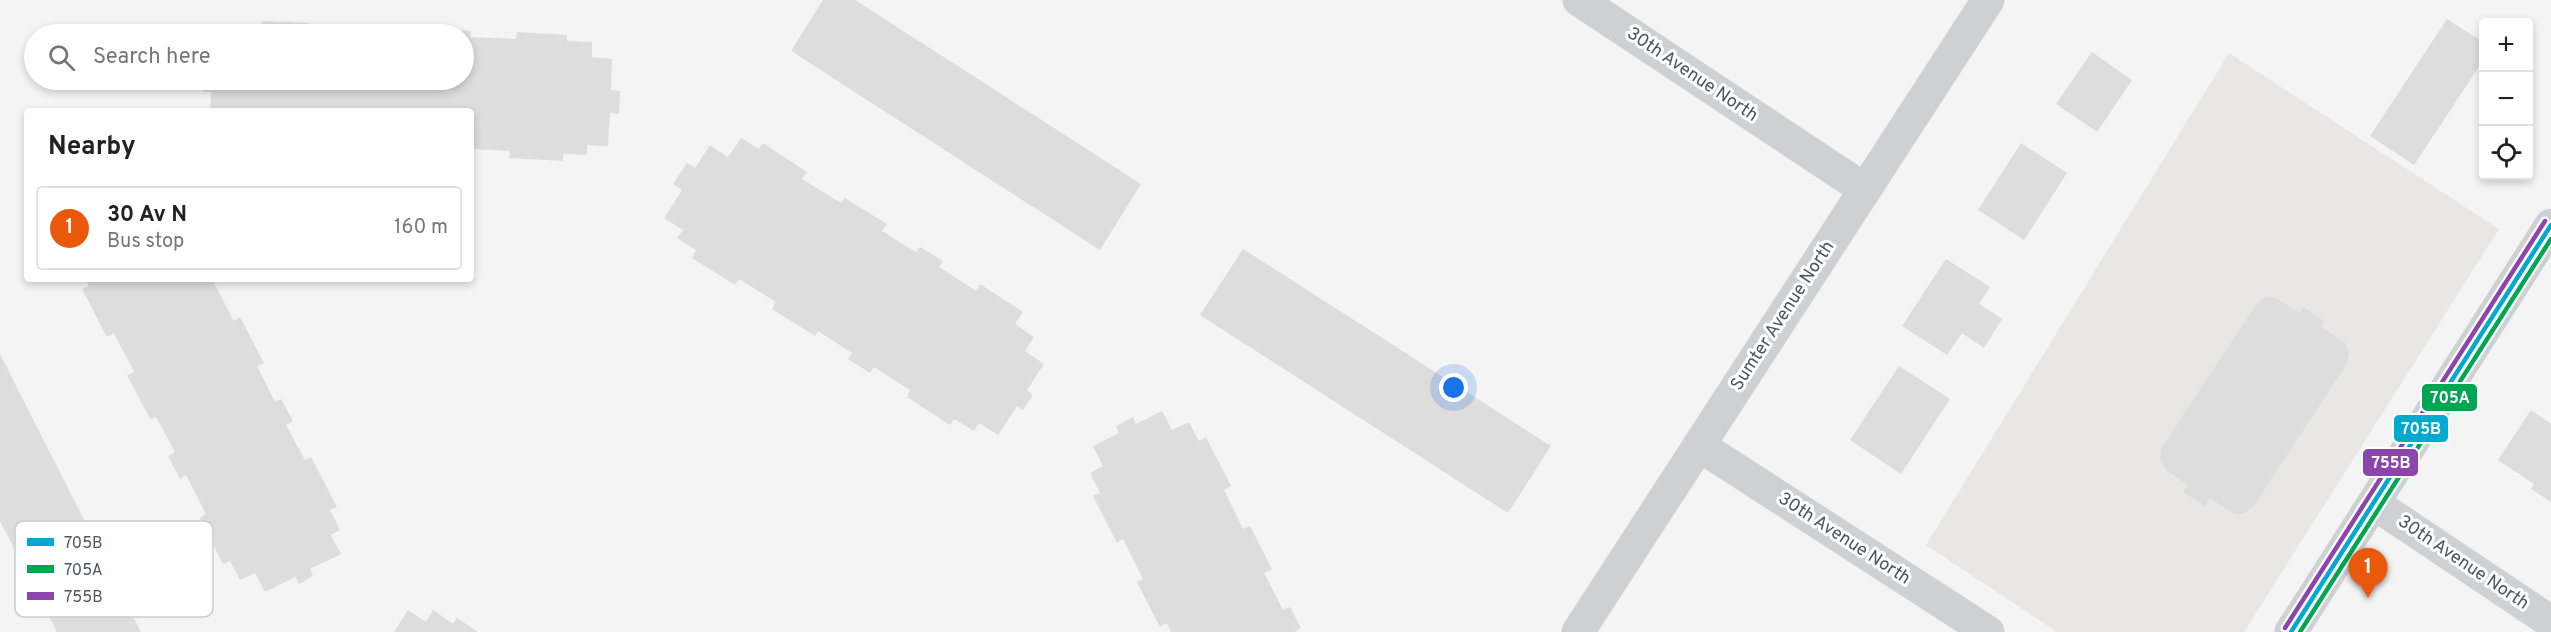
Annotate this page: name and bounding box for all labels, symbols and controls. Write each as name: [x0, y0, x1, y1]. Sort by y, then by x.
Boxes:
map controls: [2479, 18, 2533, 180]
button: +: [2479, 18, 2533, 72]
street label: 30th Avenue North: [1622, 23, 1762, 127]
search box: [24, 24, 474, 90]
icon: search: [45, 41, 78, 74]
text: Search here: [93, 44, 211, 71]
button: −: [2479, 72, 2533, 126]
button: locate: [2479, 126, 2533, 180]
text: Nearby: [48, 131, 136, 164]
text: 30 Av N: [107, 202, 187, 229]
text: 1: [66, 215, 74, 241]
text: 160 m: [394, 215, 448, 241]
text: Bus stop: [107, 229, 184, 255]
street label: Sumter Avenue North: [1726, 237, 1840, 395]
your location: [1439, 373, 1468, 402]
line badge: 705A: [2421, 383, 2478, 412]
text: 705A: [2430, 389, 2470, 409]
line badge: 705B: [2393, 414, 2449, 443]
text: 705B: [2401, 420, 2441, 440]
line badge: 755B: [2362, 448, 2419, 477]
text: 755B: [2371, 454, 2411, 474]
street label: 30th Avenue North: [1773, 488, 1915, 590]
street label: 30th Avenue North: [2393, 511, 2533, 615]
legend: [15, 521, 213, 617]
text: 705B: [64, 534, 103, 554]
pin: 1: [2348, 548, 2388, 598]
text: 705A: [64, 561, 103, 581]
text: 755B: [64, 588, 103, 608]

